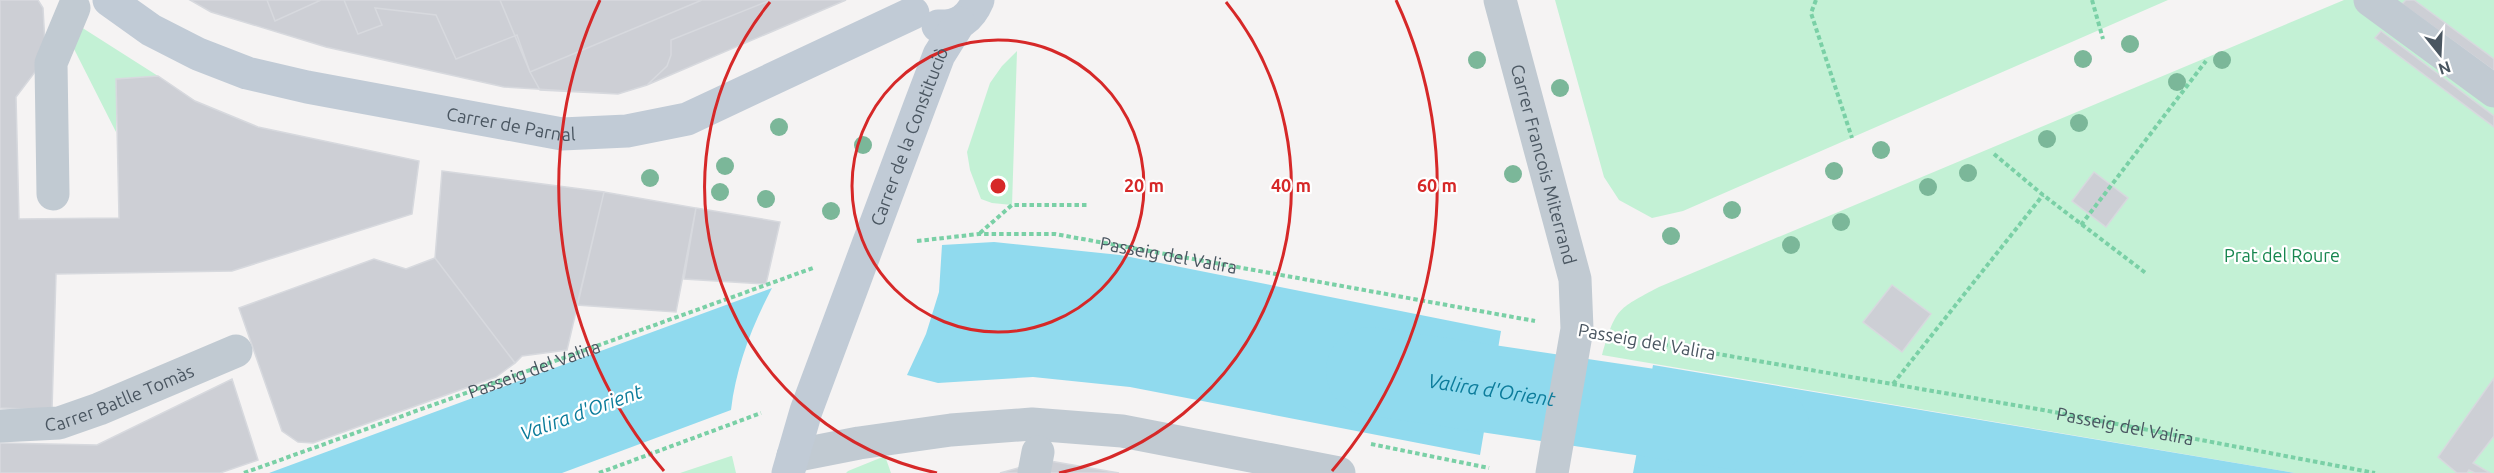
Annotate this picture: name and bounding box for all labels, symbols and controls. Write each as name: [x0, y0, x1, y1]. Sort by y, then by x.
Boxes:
north arrow: [2410, 24, 2470, 84]
street label: Carrer de la Constituciò: [866, 43, 952, 228]
text: N: [2436, 58, 2453, 79]
street label: Carrer Francois Miterrand: [1508, 62, 1581, 266]
street label: Carrer de Parnal: [445, 103, 576, 144]
text: 20 m: [1124, 175, 1164, 195]
text: 40 m: [1271, 175, 1311, 195]
text: 60 m: [1417, 175, 1457, 195]
centre of rings: [988, 176, 1008, 196]
street label: Passeig del Valira: [1098, 232, 1239, 277]
park label: Prat del Roure: [2224, 245, 2340, 265]
street label: Passeig del Valira: [1577, 319, 1717, 363]
street label: Passeig del Valira: [465, 336, 603, 402]
street label: Carrer Batlle Tomàs: [44, 360, 197, 434]
water label: Valira d'Orient: [1426, 368, 1557, 410]
water label: Valira d'Orient: [517, 379, 645, 445]
street label: Passeig del Valira: [2055, 403, 2196, 448]

